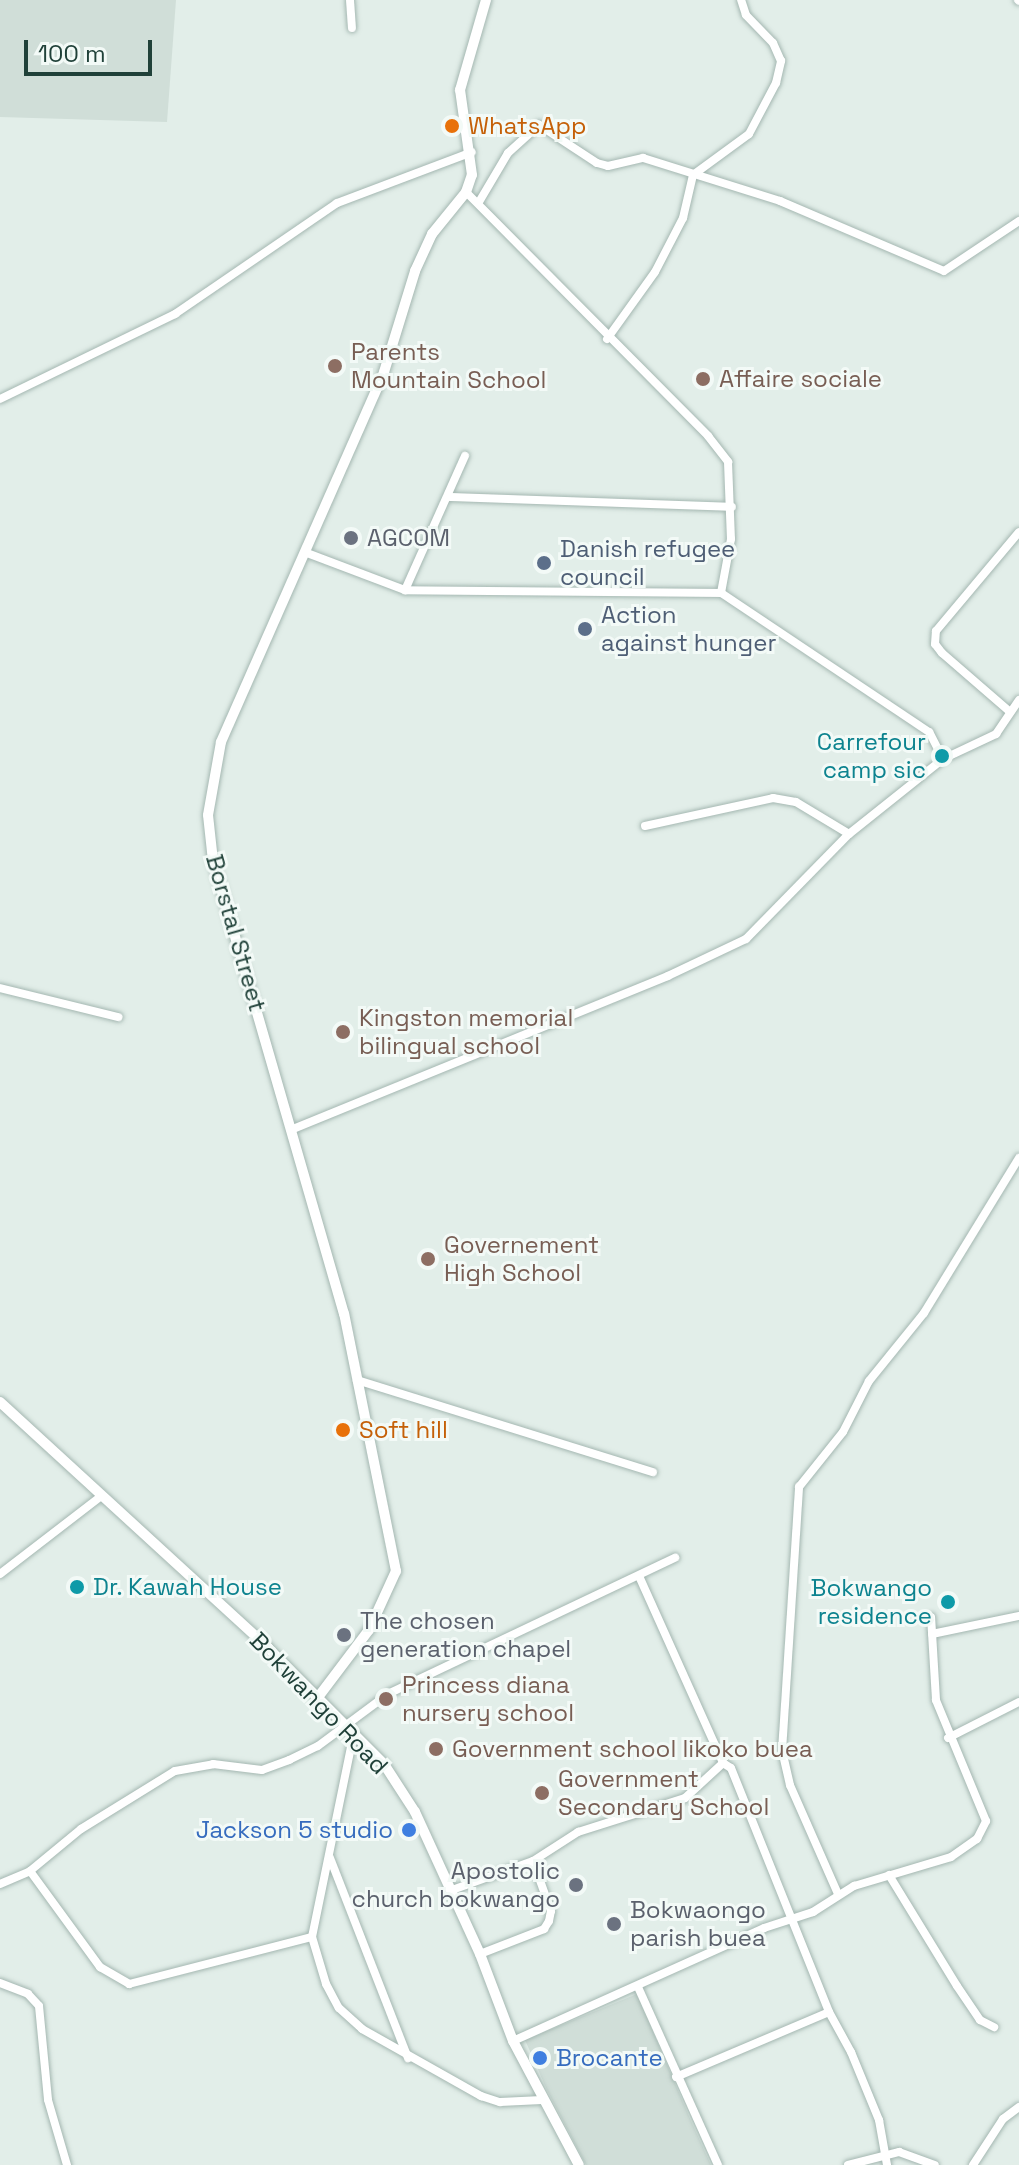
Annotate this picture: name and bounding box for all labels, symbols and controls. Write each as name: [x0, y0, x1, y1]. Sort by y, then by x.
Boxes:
scale bar: [28, 24, 156, 74]
text: 100 m: [38, 38, 106, 69]
place label: WhatsApp: [468, 112, 586, 140]
marker: WhatsApp: [443, 117, 461, 135]
place label: Parents Mountain School: [351, 338, 547, 394]
marker: Parents Mountain School: [326, 357, 344, 375]
place label: Affaire sociale: [719, 365, 882, 393]
marker: Affaire sociale: [694, 370, 712, 388]
place label: AGCOM: [367, 524, 450, 552]
marker: AGCOM: [342, 529, 360, 547]
place label: Danish refugee council: [560, 535, 735, 591]
marker: Danish refugee council: [535, 554, 553, 572]
place label: Action against hunger: [601, 601, 776, 657]
marker: Action against hunger: [576, 620, 594, 638]
place label: Carrefour camp sic: [817, 728, 926, 784]
marker: Carrefour camp sic: [933, 747, 951, 765]
street label: Borstal Street: [200, 851, 272, 1015]
place label: Kingston memorial bilingual school: [359, 1004, 573, 1060]
marker: Kingston memorial bilingual school: [334, 1023, 352, 1041]
place label: Governement High School: [444, 1231, 599, 1287]
marker: Governement High School: [419, 1250, 437, 1268]
place label: Soft hill: [359, 1416, 448, 1444]
marker: Soft hill: [334, 1421, 352, 1439]
place label: Dr. Kawah House: [93, 1573, 283, 1601]
place label: Bokwango residence: [811, 1574, 932, 1630]
marker: Dr. Kawah House: [68, 1578, 86, 1596]
marker: Bokwango residence: [939, 1593, 957, 1611]
place label: The chosen generation chapel: [360, 1607, 571, 1663]
street label: Bokwango Road: [244, 1626, 394, 1780]
marker: The chosen generation chapel: [335, 1626, 353, 1644]
place label: Princess diana nursery school: [402, 1671, 574, 1727]
marker: Princess diana nursery school: [377, 1690, 395, 1708]
place label: Government school likoko buea: [452, 1735, 813, 1763]
marker: Government school likoko buea: [427, 1740, 445, 1758]
place label: Government Secondary School: [558, 1765, 769, 1821]
marker: Government Secondary School: [533, 1784, 551, 1802]
place label: Jackson 5 studio: [196, 1816, 393, 1844]
marker: Jackson 5 studio: [400, 1821, 418, 1839]
place label: Apostolic church bokwango: [352, 1857, 560, 1913]
marker: Apostolic church bokwango: [567, 1876, 585, 1894]
place label: Bokwaongo parish buea: [630, 1896, 766, 1952]
marker: Bokwaongo parish buea: [605, 1915, 623, 1933]
place label: Brocante: [556, 2044, 663, 2072]
marker: Brocante: [531, 2049, 549, 2067]

